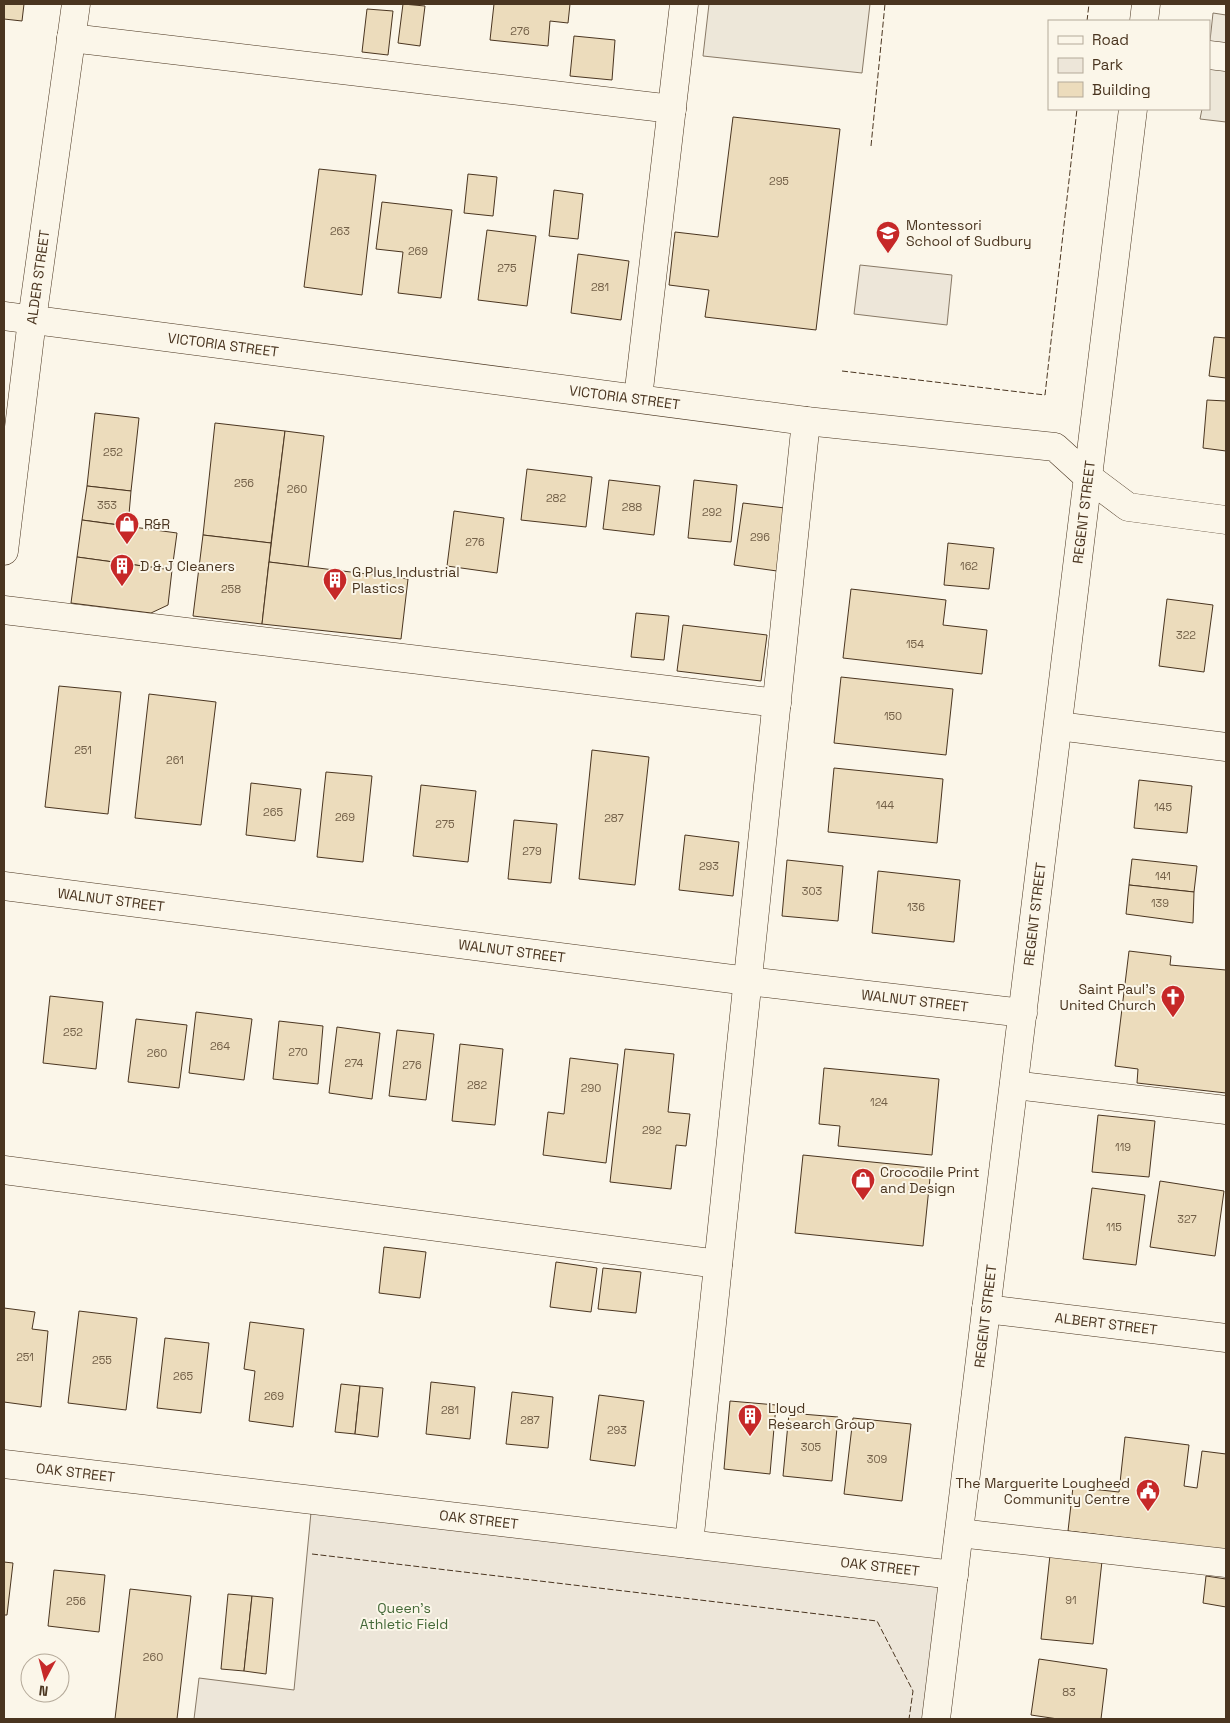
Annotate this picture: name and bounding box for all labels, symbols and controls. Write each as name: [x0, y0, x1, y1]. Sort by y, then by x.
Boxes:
legend: [1048, 20, 1210, 110]
house number: 276: [510, 24, 530, 38]
text: Road: [1092, 30, 1129, 49]
text: Park: [1092, 55, 1123, 74]
text: Building: [1092, 80, 1151, 99]
house number: 295: [769, 174, 789, 188]
place label: Montessori School of Sudbury: [906, 216, 1032, 250]
school or university icon: Montessori School of Sudbury: [875, 220, 901, 254]
house number: 263: [330, 224, 350, 238]
street label: ALDER STREET: [22, 229, 53, 326]
house number: 269: [408, 244, 428, 258]
house number: 275: [497, 261, 517, 275]
house number: 281: [591, 280, 609, 294]
street label: VICTORIA STREET: [167, 329, 280, 361]
street label: VICTORIA STREET: [568, 381, 681, 413]
house number: 252: [103, 445, 123, 459]
street label: REGENT STREET: [1068, 459, 1099, 565]
house number: 256: [234, 476, 254, 490]
house number: 260: [287, 482, 307, 496]
house number: 282: [546, 491, 566, 505]
house number: 353: [97, 498, 117, 512]
house number: 288: [622, 500, 642, 514]
house number: 292: [702, 505, 722, 519]
shop icon: R&R: [114, 511, 140, 545]
place label: R&R: [144, 515, 170, 533]
house number: 296: [750, 530, 770, 544]
house number: 276: [465, 535, 485, 549]
building icon: D & J Cleaners: [109, 553, 135, 587]
place label: D & J Cleaners: [140, 557, 235, 575]
house number: 162: [960, 559, 978, 573]
place label: G Plus Industrial Plastics: [352, 563, 460, 597]
building icon: G Plus Industrial Plastics: [322, 567, 348, 601]
house number: 258: [221, 582, 241, 596]
house number: 322: [1176, 628, 1196, 642]
house number: 154: [906, 637, 924, 651]
house number: 150: [884, 709, 902, 723]
house number: 251: [74, 743, 92, 757]
house number: 261: [166, 753, 184, 767]
house number: 144: [876, 798, 894, 812]
house number: 145: [1154, 800, 1172, 814]
house number: 265: [263, 805, 283, 819]
house number: 269: [335, 810, 355, 824]
house number: 287: [604, 811, 624, 825]
house number: 275: [435, 817, 455, 831]
house number: 279: [522, 844, 542, 858]
house number: 293: [699, 859, 719, 873]
street label: REGENT STREET: [1019, 861, 1050, 967]
house number: 141: [1155, 869, 1171, 883]
street label: WALNUT STREET: [57, 884, 166, 915]
house number: 303: [802, 884, 823, 898]
house number: 139: [1151, 896, 1169, 910]
house number: 136: [907, 900, 925, 914]
street label: WALNUT STREET: [457, 935, 566, 967]
place label: Saint Paul's United Church: [1060, 980, 1156, 1014]
church icon: Saint Paul's United Church: [1160, 984, 1186, 1018]
street label: WALNUT STREET: [860, 985, 969, 1016]
house number: 252: [63, 1025, 83, 1039]
house number: 264: [210, 1039, 230, 1053]
house number: 270: [288, 1045, 308, 1059]
house number: 260: [147, 1046, 167, 1060]
house number: 274: [345, 1056, 364, 1070]
house number: 276: [402, 1058, 422, 1072]
house number: 282: [467, 1078, 487, 1092]
house number: 290: [581, 1081, 601, 1095]
house number: 124: [870, 1095, 888, 1109]
house number: 292: [642, 1123, 662, 1137]
house number: 119: [1115, 1140, 1131, 1154]
place label: Crocodile Print and Design: [880, 1163, 979, 1197]
shop icon: Crocodile Print and Design: [850, 1167, 876, 1201]
house number: 327: [1177, 1212, 1197, 1226]
house number: 115: [1106, 1220, 1122, 1234]
street label: REGENT STREET: [970, 1263, 1001, 1369]
street label: ALBERT STREET: [1054, 1308, 1158, 1339]
house number: 251: [16, 1350, 34, 1364]
house number: 255: [92, 1353, 112, 1367]
house number: 265: [173, 1369, 193, 1383]
house number: 269: [264, 1389, 284, 1403]
place label: Lloyd Research Group: [768, 1399, 875, 1433]
house number: 281: [441, 1403, 459, 1417]
building icon: Lloyd Research Group: [737, 1403, 763, 1437]
house number: 287: [520, 1413, 540, 1427]
house number: 293: [607, 1423, 627, 1437]
house number: 305: [801, 1440, 822, 1454]
house number: 309: [867, 1452, 887, 1466]
street label: OAK STREET: [35, 1459, 116, 1486]
place label: The Marguerite Lougheed Community Centre: [956, 1474, 1130, 1508]
public building icon: The Marguerite Lougheed Community Centre: [1135, 1478, 1161, 1512]
street label: OAK STREET: [438, 1506, 519, 1533]
street label: OAK STREET: [840, 1553, 921, 1580]
house number: 91: [1065, 1593, 1077, 1607]
house number: 256: [66, 1594, 86, 1608]
park label: Queen's Athletic Field: [360, 1599, 448, 1633]
house number: 260: [143, 1650, 163, 1664]
north arrow: [20, 1653, 70, 1703]
text: N: [38, 1681, 49, 1700]
house number: 83: [1062, 1685, 1076, 1699]

